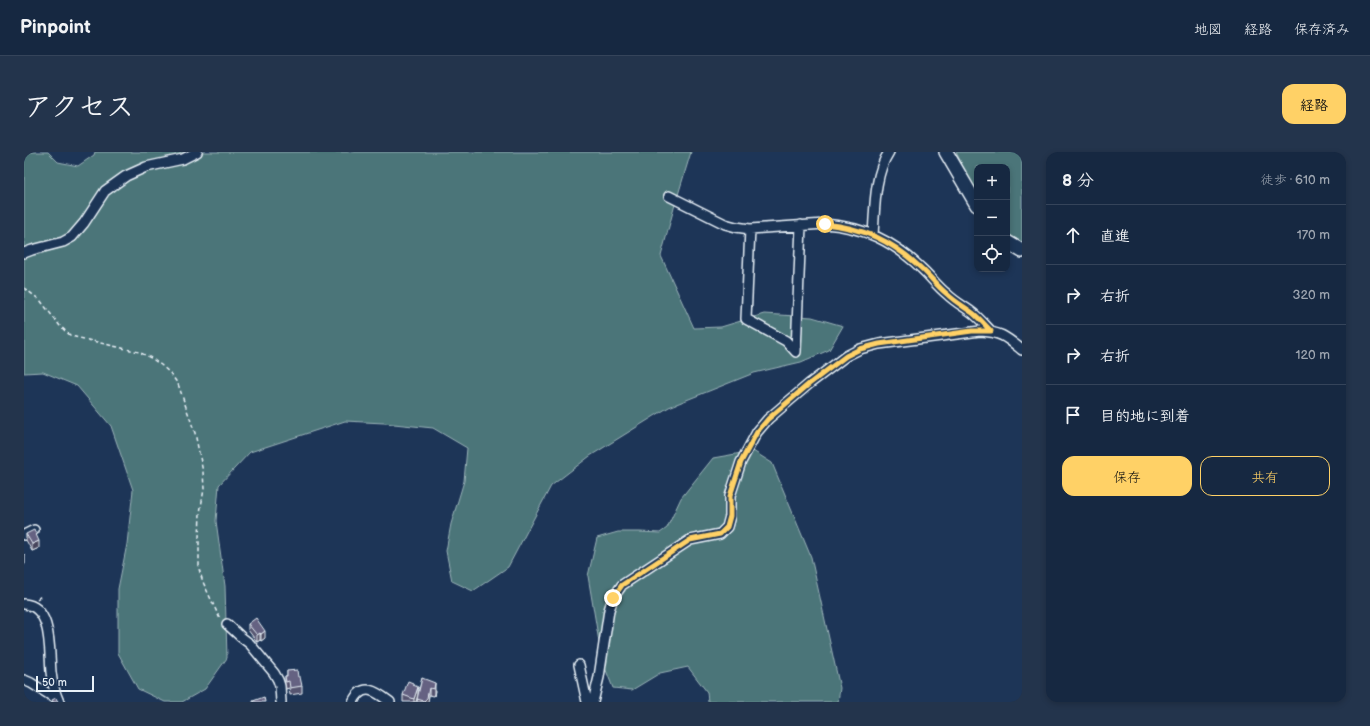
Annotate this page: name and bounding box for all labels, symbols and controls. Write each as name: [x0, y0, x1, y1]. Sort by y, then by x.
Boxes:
text: Pinpoint: [20, 16, 91, 39]
text: 地図: [1194, 21, 1222, 38]
text: 経路: [1244, 21, 1272, 38]
text: 保存済み: [1294, 21, 1350, 38]
button: 経路: [1282, 84, 1346, 124]
text: アクセス: [24, 91, 134, 124]
map controls: [974, 164, 1010, 272]
button: +: [974, 164, 1010, 200]
text: 8 分: [1062, 171, 1094, 191]
text: 徒歩 · 610 m: [1261, 172, 1330, 188]
button: −: [974, 200, 1010, 236]
route start: [816, 215, 834, 233]
icon: ahead: [1062, 224, 1084, 246]
text: 直進: [1100, 227, 1130, 246]
text: 170 m: [1297, 227, 1330, 243]
button: locate: [974, 236, 1010, 272]
icon: right: [1062, 284, 1084, 306]
text: 右折: [1100, 287, 1130, 306]
text: 320 m: [1292, 287, 1330, 303]
icon: right: [1062, 344, 1084, 366]
text: 右折: [1100, 347, 1130, 366]
text: 120 m: [1295, 347, 1330, 363]
icon: arrive: [1062, 404, 1084, 426]
text: 目的地に到着: [1100, 407, 1190, 426]
button: 保存: [1062, 456, 1192, 496]
button: 共有: [1200, 456, 1330, 496]
route end: [604, 589, 622, 607]
scale bar: [36, 674, 94, 693]
text: 50 m: [42, 676, 67, 689]

